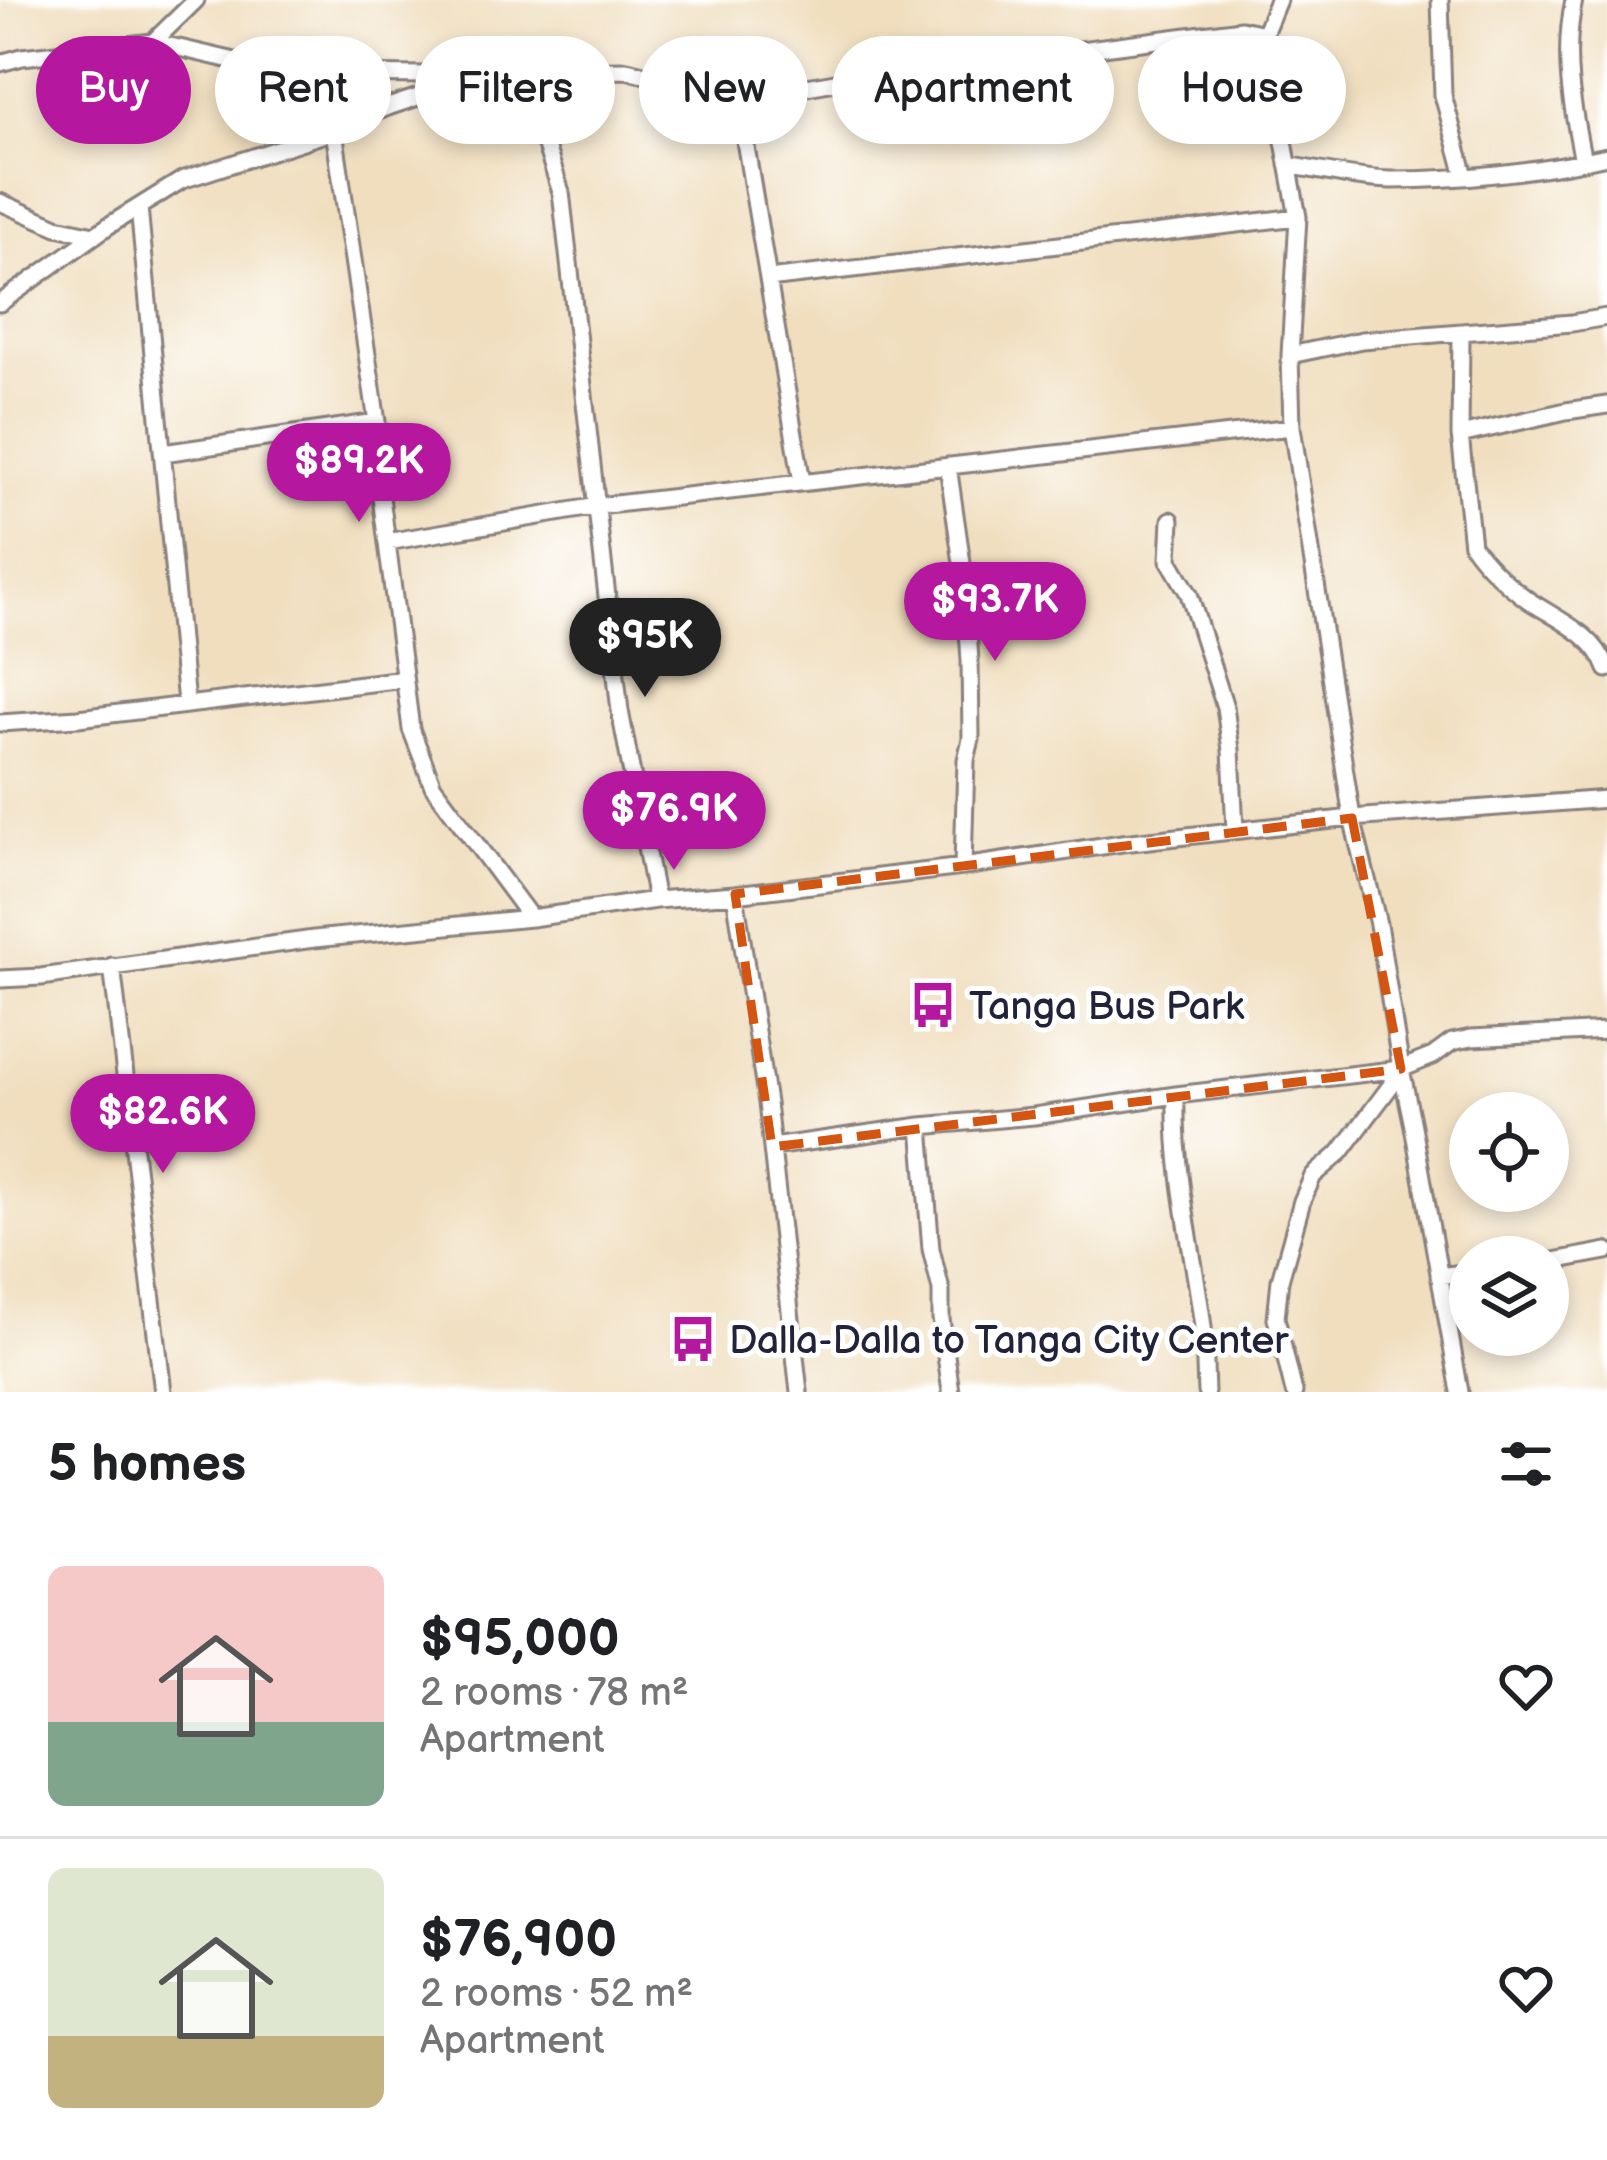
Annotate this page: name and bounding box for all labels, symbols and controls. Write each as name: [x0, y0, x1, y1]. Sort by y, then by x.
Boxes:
chip: Buy: [36, 36, 191, 144]
chip: Rent: [215, 36, 391, 144]
chip: Filters: [415, 36, 615, 144]
chip: New: [639, 36, 808, 144]
chip: Apartment: [832, 36, 1114, 144]
chip: House: [1138, 36, 1346, 144]
pin: $89.2K: [261, 423, 457, 525]
text: $89.2K: [294, 438, 424, 485]
pin: $93.7K: [897, 562, 1093, 664]
text: $93.7K: [931, 577, 1059, 624]
pin: $95K: [574, 598, 716, 700]
text: $95K: [596, 613, 694, 660]
pin: $76.9K: [576, 771, 772, 873]
text: $76.9K: [610, 786, 738, 833]
bus stop icon: Tanga Bus Park: [908, 980, 958, 1030]
place label: Tanga Bus Park: [969, 984, 1245, 1031]
pin: $82.6K: [65, 1074, 261, 1176]
text: $82.6K: [97, 1089, 229, 1136]
map controls: [1449, 1092, 1569, 1356]
button: locate: [1449, 1092, 1569, 1212]
button: layers: [1449, 1236, 1569, 1356]
bus stop icon: Dalla-Dalla to Tanga City Center: [668, 1314, 718, 1364]
place label: Dalla-Dalla to Tanga City Center: [729, 1318, 1289, 1365]
icon: filters: [1493, 1431, 1559, 1497]
text: 5 homes: [48, 1434, 246, 1495]
text: $95,000: [420, 1609, 620, 1670]
icon: home: [144, 1614, 288, 1758]
icon: heart: [1493, 1653, 1559, 1719]
text: 2 rooms · 78 m²: [420, 1670, 689, 1717]
text: Apartment: [420, 1717, 604, 1764]
text: $76,900: [420, 1910, 617, 1971]
icon: home: [144, 1916, 288, 2060]
icon: heart: [1493, 1955, 1559, 2021]
text: 2 rooms · 52 m²: [420, 1971, 693, 2018]
text: Apartment: [420, 2018, 604, 2065]

